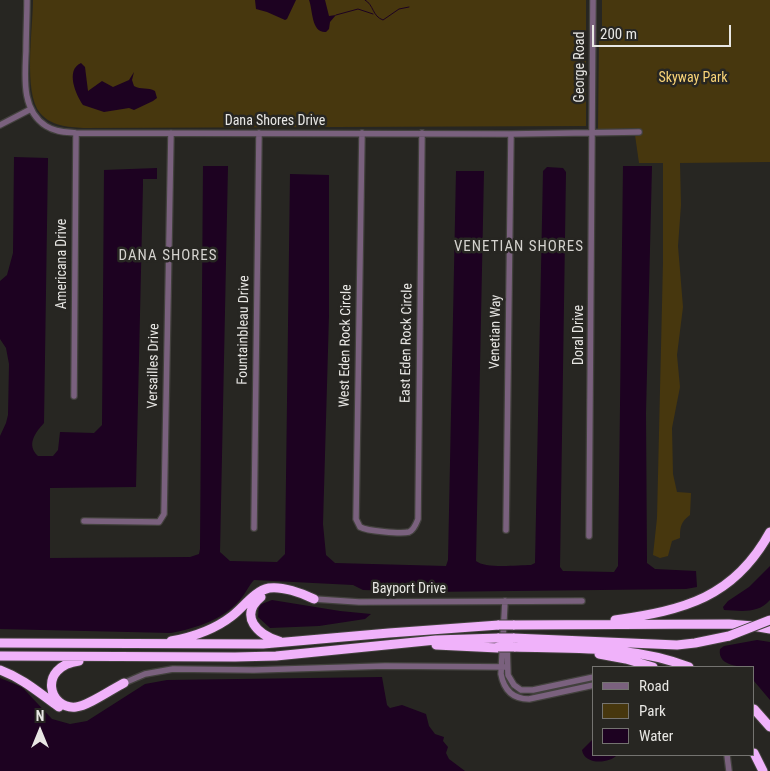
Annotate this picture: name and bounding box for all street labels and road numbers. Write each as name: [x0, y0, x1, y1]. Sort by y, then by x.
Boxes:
street label: George Road: [572, 32, 588, 102]
street label: Dana Shores Drive: [225, 113, 325, 129]
street label: Americana Drive: [54, 219, 70, 309]
street label: Fountainbleau Drive: [235, 275, 253, 385]
street label: East Eden Rock Circle: [398, 283, 416, 403]
street label: West Eden Rock Circle: [337, 284, 355, 408]
street label: Venetian Way: [487, 295, 505, 369]
street label: Doral Drive: [571, 305, 587, 365]
street label: Versailles Drive: [145, 323, 163, 409]
street label: Bayport Drive: [372, 581, 446, 597]

